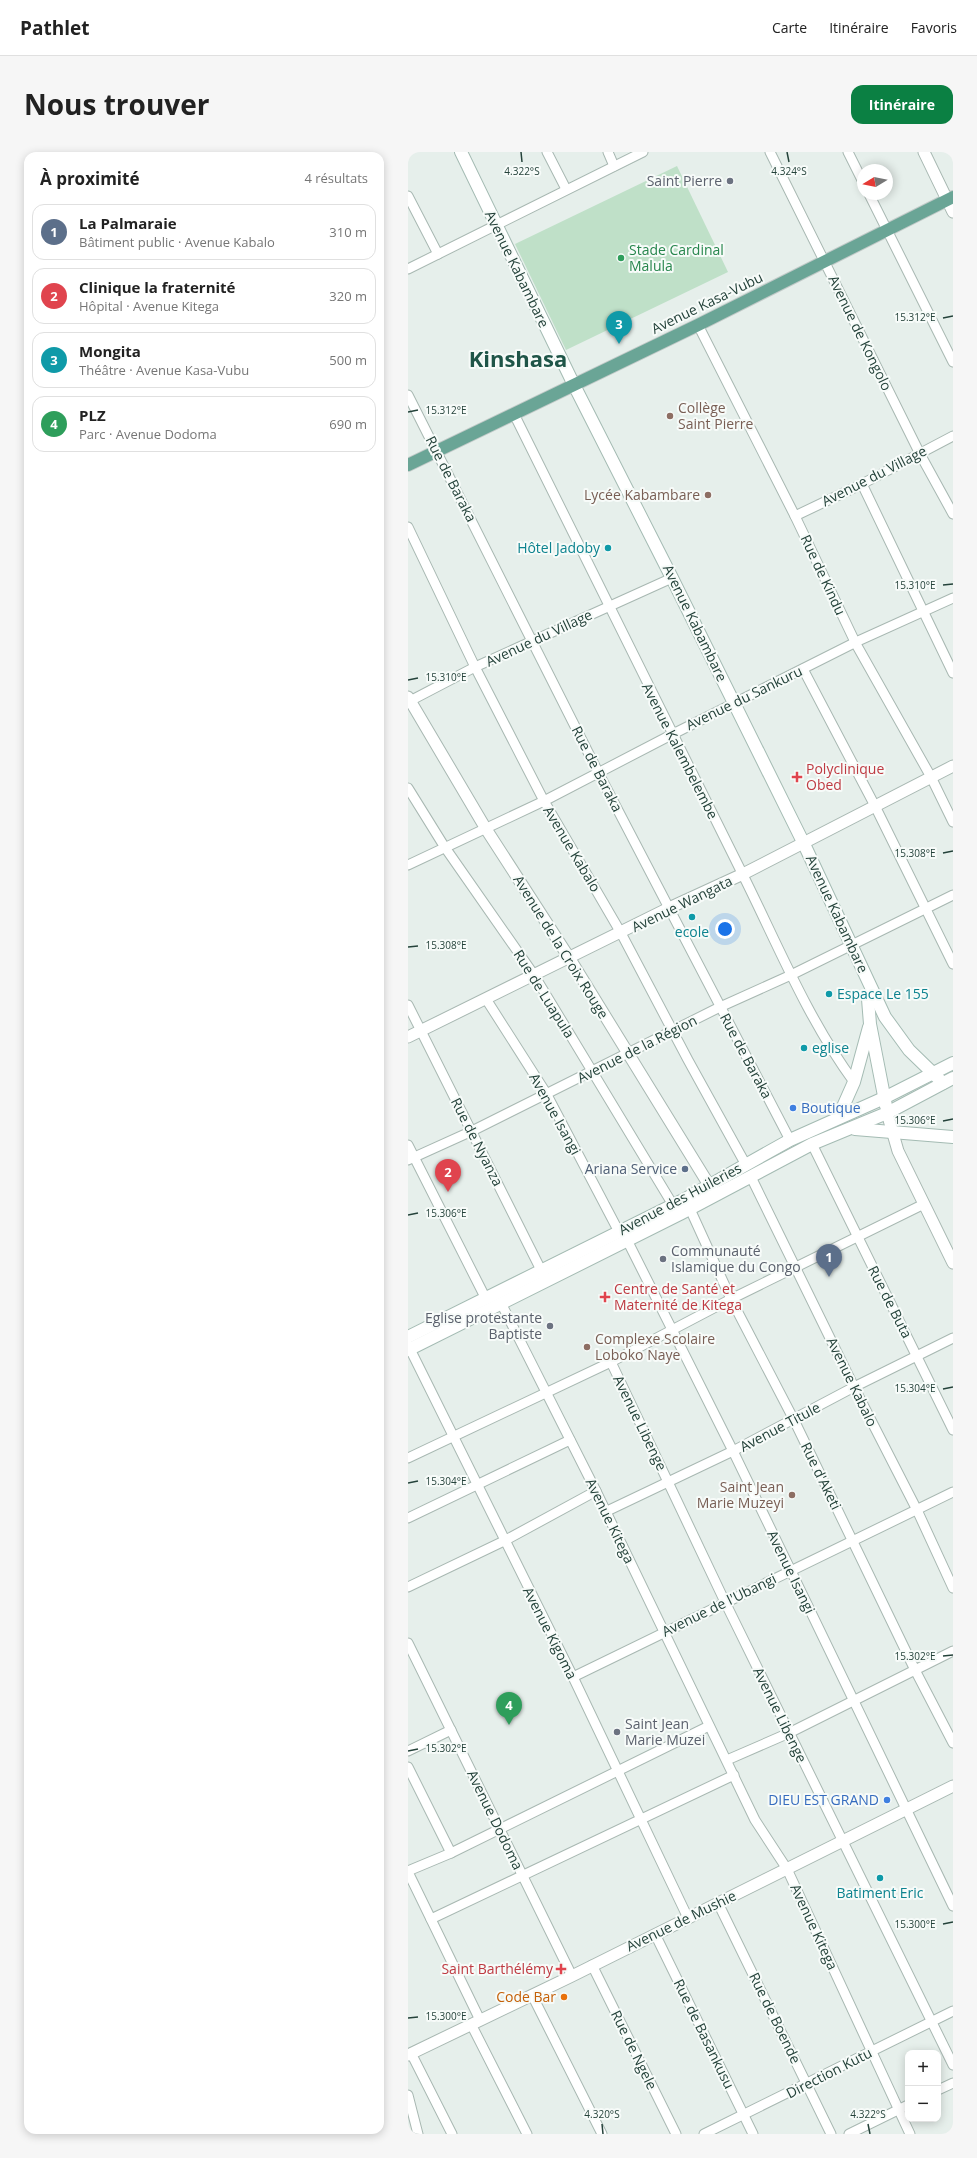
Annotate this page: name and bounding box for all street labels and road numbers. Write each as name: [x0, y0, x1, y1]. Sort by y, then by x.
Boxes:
street label: Avenue Kabambare: [481, 207, 554, 331]
street label: Avenue Kasa-Vubu: [648, 267, 766, 338]
street label: Avenue de Kongolo: [824, 272, 897, 394]
street label: Rue de Baraka: [422, 432, 481, 525]
street label: Avenue du Village: [818, 441, 930, 510]
street label: Rue de Kindu: [797, 532, 850, 618]
street label: Avenue Kabambare: [659, 561, 732, 685]
street label: Avenue du Village: [482, 605, 595, 671]
street label: Avenue du Sankuru: [682, 661, 805, 734]
street label: Avenue Kalembelembe: [638, 680, 723, 822]
street label: Rue de Baraka: [568, 722, 627, 815]
street label: Avenue Kabalo: [539, 802, 606, 895]
street label: Avenue Kabambare: [802, 852, 873, 976]
street label: Avenue de la Croix Rouge: [509, 871, 614, 1022]
street label: Avenue Wangata: [628, 871, 735, 936]
street label: Rue de Luapula: [510, 946, 579, 1042]
street label: Avenue de la Région: [574, 1010, 700, 1087]
street label: Rue de Baraka: [716, 1010, 777, 1102]
street label: Avenue Isangi: [525, 1070, 586, 1158]
street label: Rue de Nyanza: [447, 1094, 508, 1189]
street label: Avenue des Huileries: [615, 1158, 745, 1239]
street label: Rue de Buta: [864, 1262, 917, 1341]
street label: Avenue Kabalo: [823, 1334, 882, 1430]
street label: Avenue Libenge: [609, 1372, 672, 1474]
street label: Avenue Titule: [736, 1397, 823, 1456]
street label: Rue d'Aketi: [797, 1439, 846, 1513]
street label: Avenue Kitega: [582, 1475, 639, 1567]
street label: Avenue Isangi: [763, 1527, 820, 1617]
street label: Avenue de l'Ubangi: [658, 1569, 779, 1641]
street label: Avenue Kigoma: [519, 1583, 582, 1682]
street label: Avenue Libenge: [749, 1664, 812, 1766]
street label: Avenue Dodoma: [463, 1767, 528, 1873]
street label: Avenue Kitega: [786, 1881, 843, 1973]
street label: Avenue de Mushie: [623, 1886, 739, 1955]
street label: Rue de Boende: [745, 1969, 806, 2067]
street label: Rue de Basankusu: [670, 1976, 739, 2092]
street label: Rue de Ngele: [607, 2007, 662, 2093]
street label: Direction Kutu: [783, 2043, 875, 2102]

